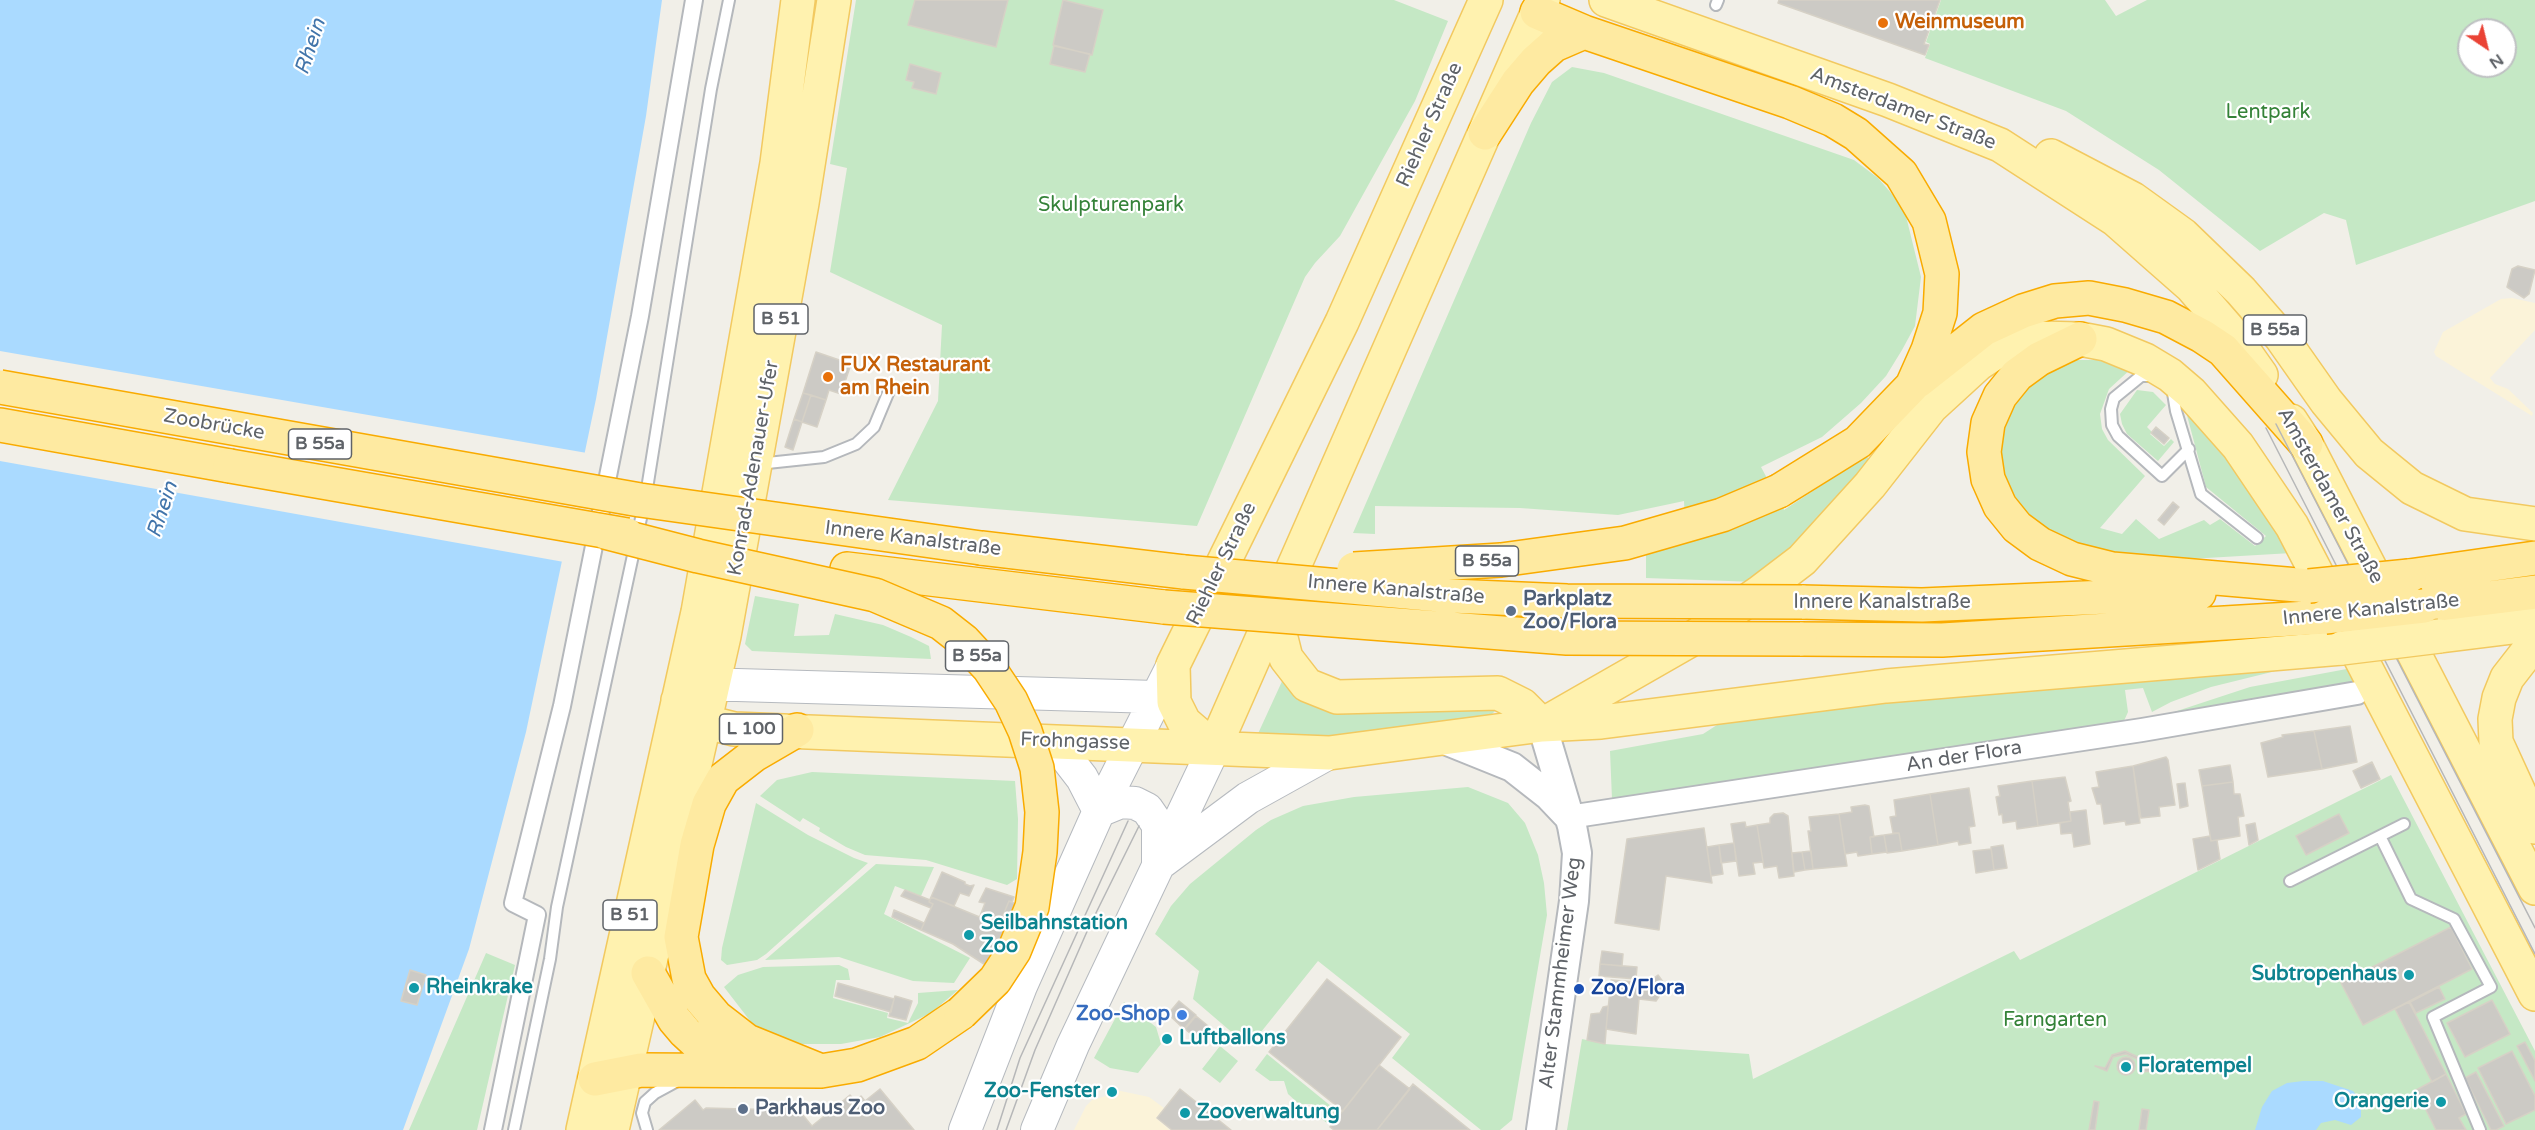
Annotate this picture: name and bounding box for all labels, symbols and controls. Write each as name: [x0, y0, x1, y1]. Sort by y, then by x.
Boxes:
place label: Weinmuseum: [1895, 11, 2025, 35]
water label: Rhein: [290, 16, 332, 78]
marker: Weinmuseum: [1876, 16, 1890, 30]
north arrow: [2457, 18, 2517, 78]
text: N: [2485, 49, 2507, 73]
street label: Riehler Straße: [1392, 59, 1468, 191]
street label: Amsterdamer Straße: [1807, 62, 1999, 156]
park label: Lentpark: [2226, 101, 2310, 125]
park label: Skulpturenpark: [1038, 194, 1184, 218]
road number: B 51: [754, 304, 808, 334]
road number: B 55a: [2244, 315, 2306, 345]
place label: FUX Restaurant am Rhein: [840, 354, 990, 401]
street label: Konrad-Adenauer-Ufer: [723, 358, 785, 578]
marker: FUX Restaurant am Rhein: [821, 370, 835, 384]
street label: Zoobrücke: [162, 404, 266, 446]
street label: Amsterdamer Straße: [2272, 404, 2388, 588]
road number: B 55a: [288, 429, 352, 459]
water label: Rhein: [142, 479, 184, 541]
street label: Riehler Straße: [1182, 499, 1262, 629]
street label: Innere Kanalstraße: [823, 516, 1003, 562]
road number: B 55a: [1456, 546, 1518, 576]
street label: Innere Kanalstraße: [1306, 570, 1486, 610]
place label: Parkplatz Zoo/Flora: [1523, 588, 1617, 635]
street label: Innere Kanalstraße: [2281, 589, 2461, 631]
street label: Innere Kanalstraße: [1793, 591, 1971, 615]
marker: Parkplatz Zoo/Flora: [1504, 604, 1518, 618]
road number: B 55a: [946, 641, 1008, 671]
road number: L 100: [720, 714, 783, 744]
street label: Frohngasse: [1020, 728, 1130, 756]
street label: An der Flora: [1904, 736, 2024, 778]
street label: Alter Stammheimer Weg: [1535, 856, 1587, 1090]
road number: B 51: [603, 900, 657, 930]
place label: Seilbahnstation Zoo: [981, 912, 1128, 959]
marker: Seilbahnstation Zoo: [962, 928, 976, 942]
place label: Subtropenhaus: [2252, 963, 2397, 987]
marker: Subtropenhaus: [2402, 968, 2416, 982]
place label: Rheinkrake: [426, 976, 533, 1000]
place label: Zoo/Flora: [1591, 977, 1685, 1001]
marker: Rheinkrake: [407, 981, 421, 995]
marker: Zoo/Flora: [1572, 982, 1586, 996]
place label: Zoo-Shop: [1076, 1003, 1170, 1027]
marker: Zoo-Shop: [1175, 1008, 1189, 1022]
park label: Farngarten: [2003, 1009, 2107, 1033]
place label: Luftballons: [1179, 1027, 1286, 1051]
marker: Luftballons: [1160, 1032, 1174, 1046]
place label: Floratempel: [2138, 1055, 2252, 1079]
marker: Floratempel: [2119, 1060, 2133, 1074]
place label: Zoo-Fenster: [984, 1080, 1100, 1104]
marker: Zoo-Fenster: [1105, 1085, 1119, 1099]
place label: Orangerie: [2334, 1090, 2429, 1114]
marker: Orangerie: [2434, 1095, 2448, 1109]
place label: Parkhaus Zoo: [755, 1097, 885, 1121]
place label: Zooverwaltung: [1197, 1101, 1340, 1125]
marker: Parkhaus Zoo: [736, 1102, 750, 1116]
marker: Zooverwaltung: [1178, 1106, 1192, 1120]

